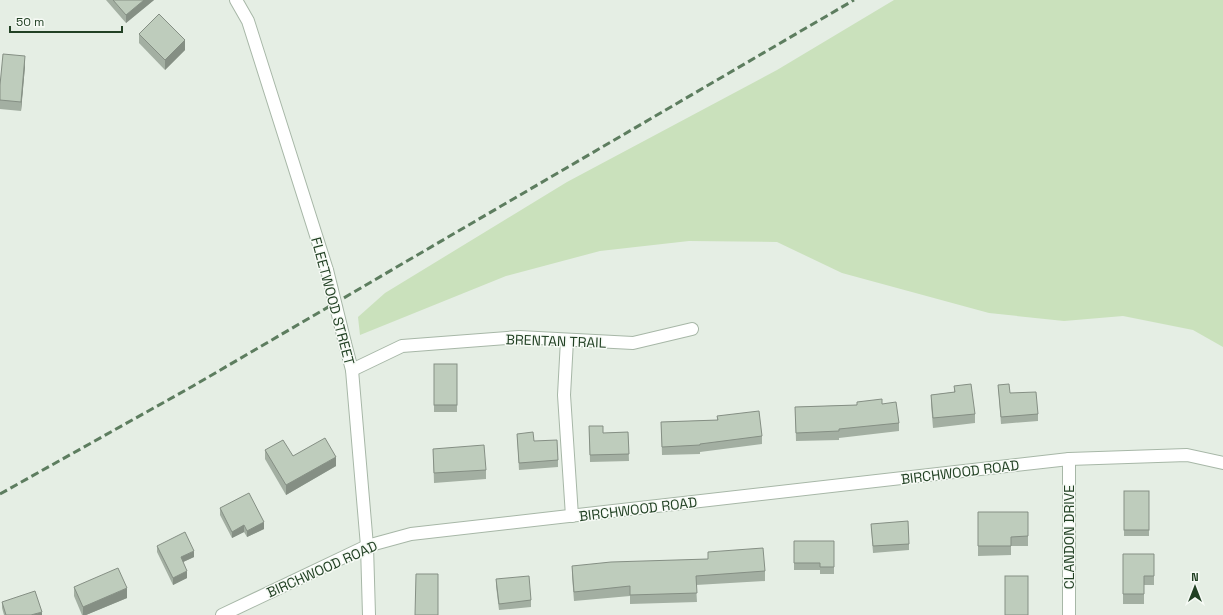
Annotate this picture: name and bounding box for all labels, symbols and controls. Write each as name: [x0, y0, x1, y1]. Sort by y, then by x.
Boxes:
scale bar: [10, 8, 122, 34]
text: 50 m: [16, 14, 44, 30]
street label: FLEETWOOD STREET: [307, 235, 359, 367]
street label: BRENTAN TRAIL: [505, 330, 607, 352]
street label: BIRCHWOOD ROAD: [900, 456, 1020, 488]
street label: CLANDON DRIVE: [1060, 485, 1078, 589]
street label: BIRCHWOOD ROAD: [578, 493, 698, 525]
street label: BIRCHWOOD ROAD: [264, 537, 380, 601]
north arrow: [1175, 567, 1215, 607]
text: N: [1191, 570, 1199, 584]

